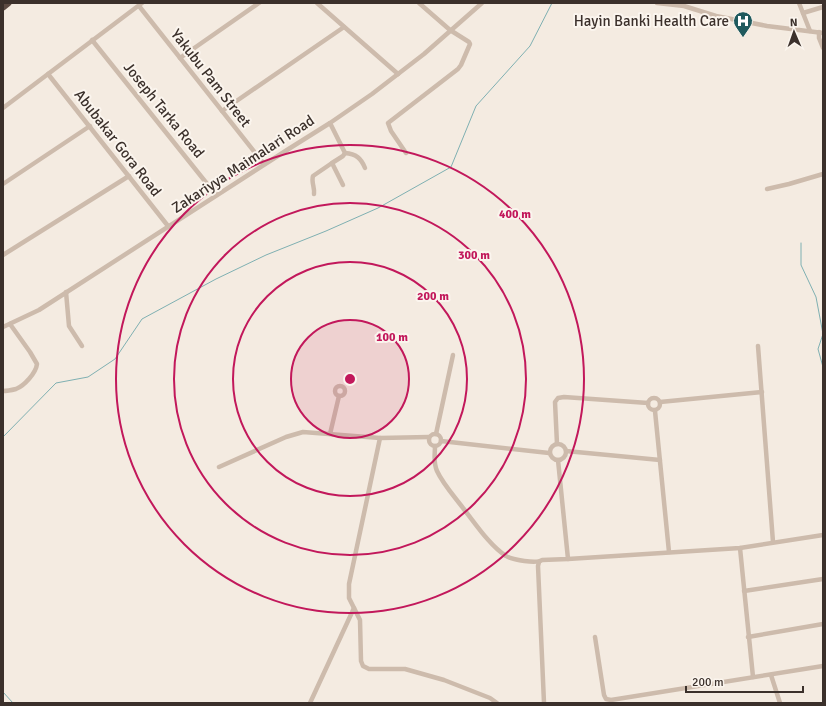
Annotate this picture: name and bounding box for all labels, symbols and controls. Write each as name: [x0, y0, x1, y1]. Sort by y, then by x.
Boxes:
hospital icon: Hayin Banki Health Care: [732, 10, 754, 38]
place label: Hayin Banki Health Care: [574, 12, 729, 30]
north arrow: [774, 12, 814, 52]
text: N: [790, 16, 798, 29]
street label: Yakubu Pam Street: [167, 25, 255, 131]
street label: Joseph Tarka Road: [120, 59, 208, 162]
street label: Abubakar Gora Road: [71, 86, 165, 200]
street label: Zakariyya Maimalari Road: [168, 111, 318, 217]
text: 400 m: [499, 207, 531, 222]
text: 300 m: [458, 248, 490, 263]
text: 200 m: [417, 289, 449, 304]
text: 100 m: [376, 330, 408, 345]
centre of rings: [343, 372, 357, 386]
scale bar: [686, 668, 803, 694]
text: 200 m: [692, 675, 724, 690]

